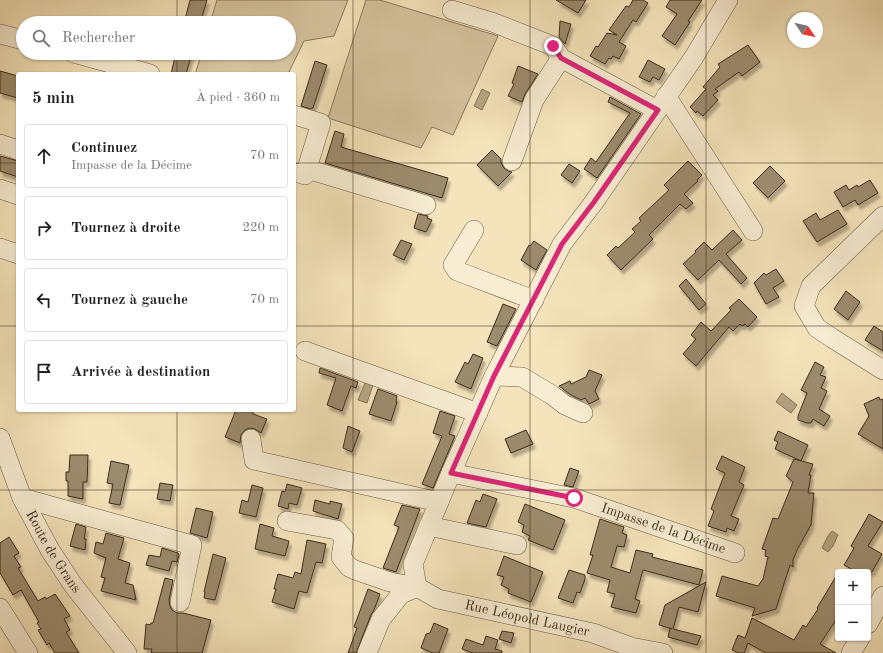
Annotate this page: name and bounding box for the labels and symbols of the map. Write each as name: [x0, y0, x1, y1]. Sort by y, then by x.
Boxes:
north arrow: [787, 12, 823, 48]
route end: [544, 37, 562, 55]
route start: [565, 489, 583, 507]
street label: Impasse de la Décime: [599, 501, 727, 556]
street label: Route de Grans: [23, 508, 84, 596]
street label: Rue Léopold Laugier: [463, 598, 591, 639]

